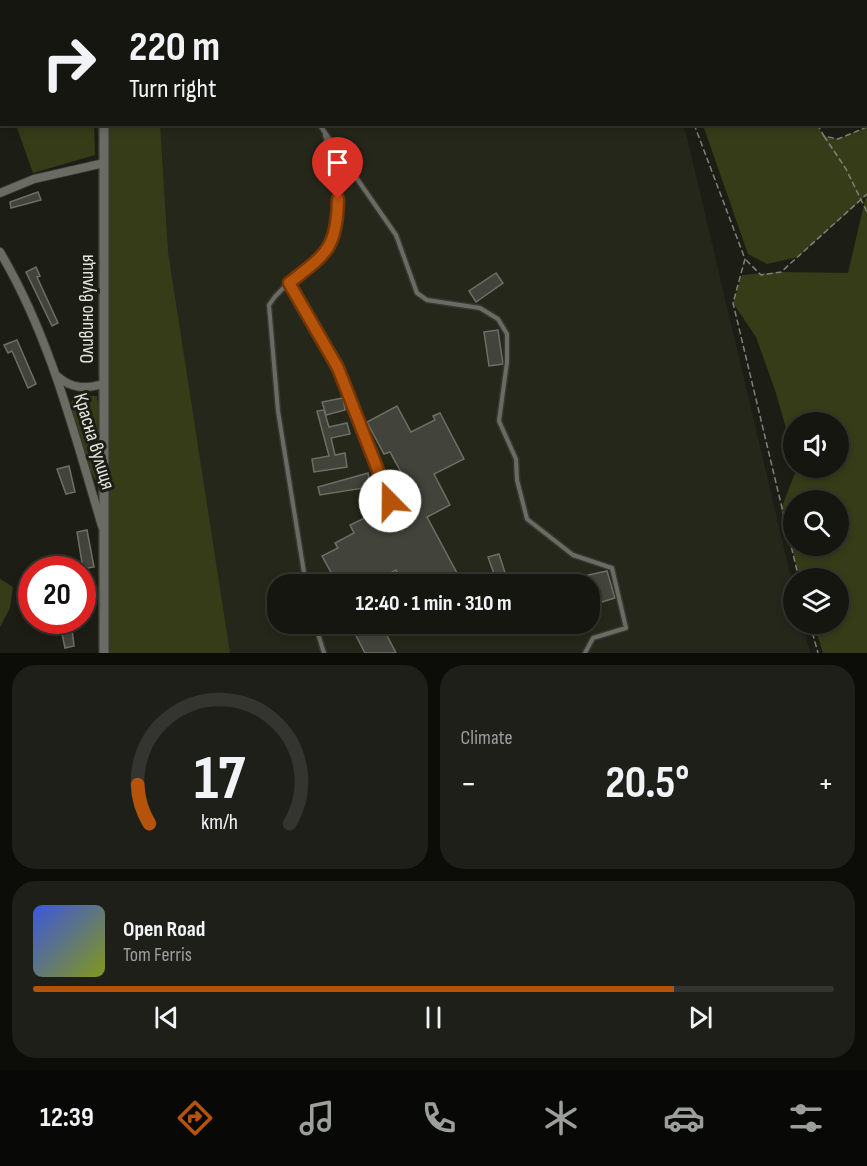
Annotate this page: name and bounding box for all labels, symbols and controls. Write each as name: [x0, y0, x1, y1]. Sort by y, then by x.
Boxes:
text: 220 m: [129, 22, 220, 73]
icon: right: [30, 24, 108, 102]
text: Turn right: [129, 73, 216, 105]
pin: [312, 137, 363, 199]
icon: arrive: [321, 146, 354, 179]
street label: Оливино вулиця: [75, 254, 99, 364]
street label: Красна вулиця: [68, 390, 120, 492]
map controls: [783, 412, 849, 634]
button: sound: [783, 412, 849, 478]
position arrow: [358, 469, 422, 533]
button: search: [783, 490, 849, 556]
speed limit sign: 20: [18, 556, 96, 634]
button: layers: [783, 568, 849, 634]
text: 12:40 · 1 min · 310 m: [355, 590, 512, 617]
text: Climate: [461, 726, 513, 750]
text: 17: [194, 742, 246, 817]
text: 20.5°: [605, 756, 689, 811]
text: −: [461, 764, 477, 804]
text: +: [818, 764, 834, 804]
text: km/h: [201, 810, 238, 835]
text: Open Road: [123, 916, 205, 943]
text: Tom Ferris: [123, 943, 192, 967]
icon: previous: [150, 1001, 183, 1034]
icon: pause: [417, 1001, 450, 1034]
icon: next: [684, 1001, 717, 1034]
icon: directions: [174, 1097, 216, 1139]
icon: music: [296, 1097, 338, 1139]
icon: phone: [418, 1097, 460, 1139]
icon: climate: [540, 1097, 582, 1139]
icon: car: [663, 1097, 705, 1139]
icon: filters: [785, 1097, 827, 1139]
text: 12:39: [40, 1102, 94, 1134]

